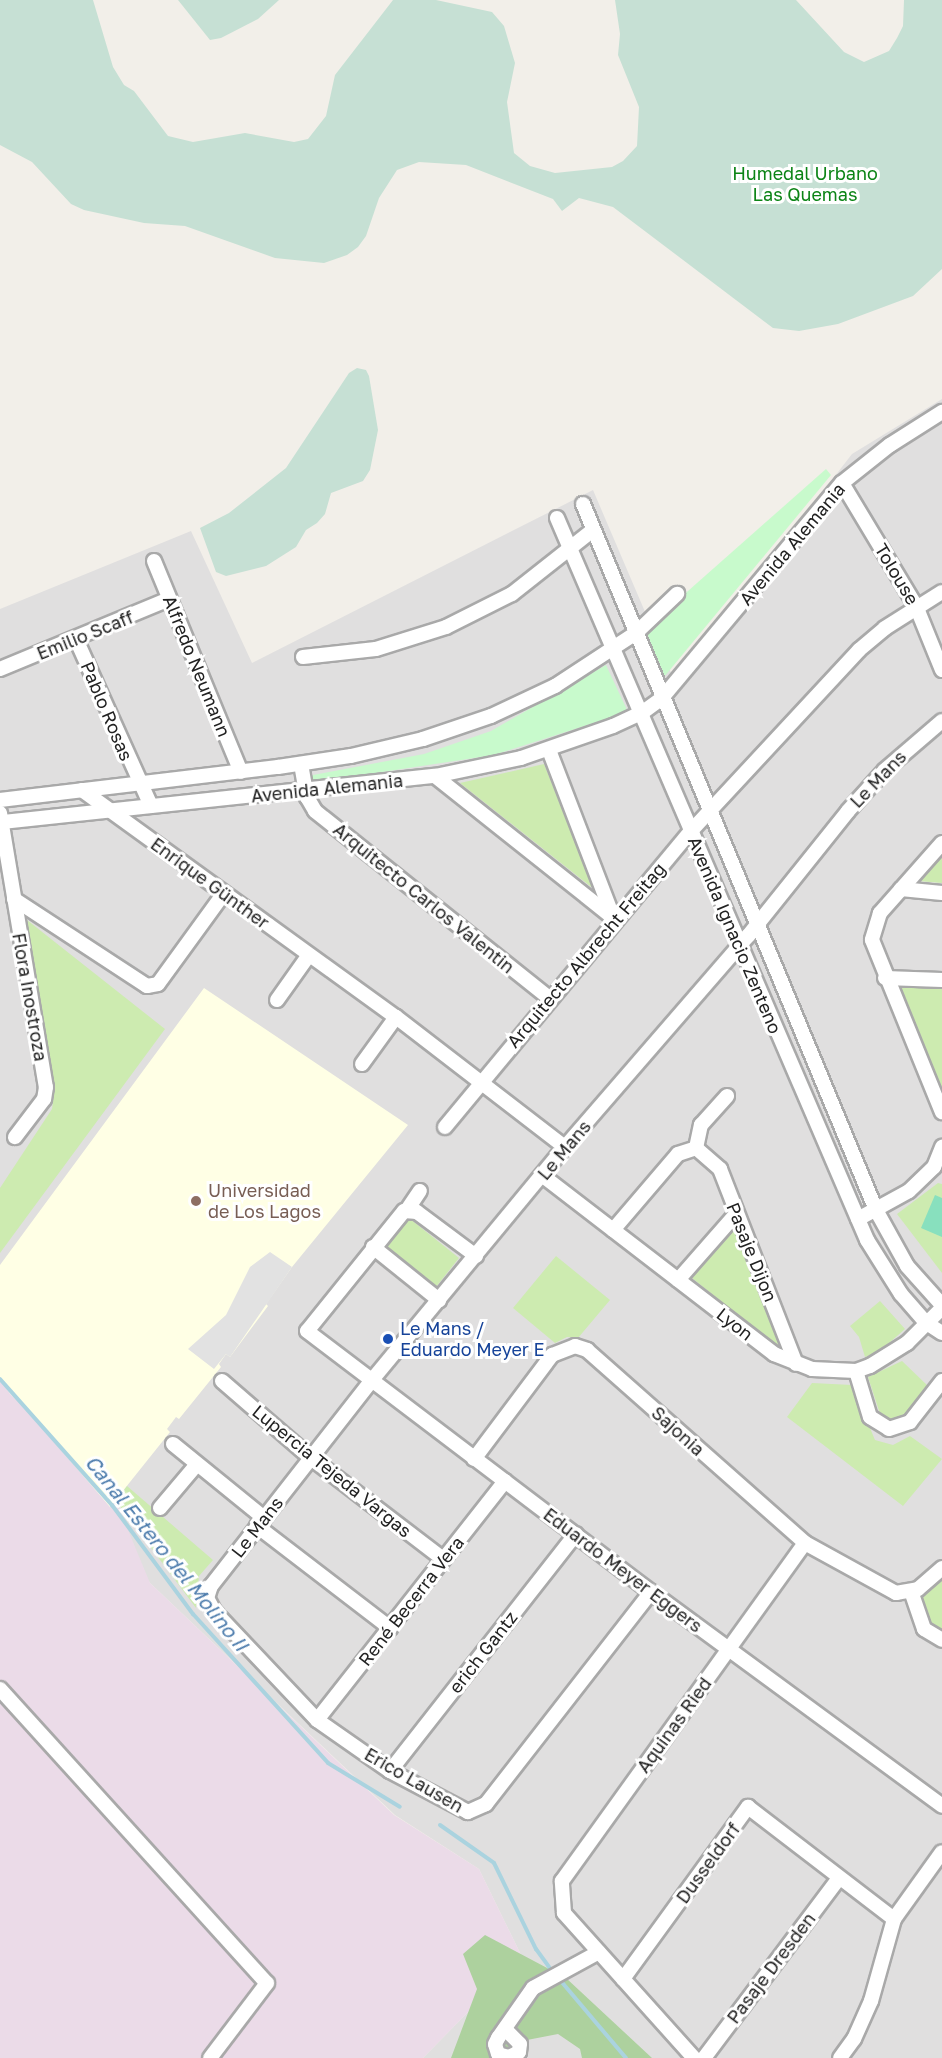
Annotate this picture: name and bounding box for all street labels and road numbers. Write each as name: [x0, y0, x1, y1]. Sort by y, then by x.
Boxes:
street label: Avenida Alemania: [735, 479, 849, 609]
street label: Tolouse: [870, 539, 924, 609]
street label: Alfredo Neumann: [159, 592, 235, 740]
street label: Emilio Scaff: [33, 606, 137, 664]
street label: Pablo Rosas: [76, 658, 138, 764]
street label: Le Mans: [845, 746, 911, 812]
street label: Avenida Alemania: [250, 769, 404, 807]
street label: Arquitecto Carlos Valentin: [329, 818, 519, 978]
street label: Enrique Günther: [147, 833, 273, 933]
street label: Avenida Ignacio Zenteno: [684, 833, 786, 1037]
street label: Arquitecto Albrecht Freitag: [502, 858, 670, 1052]
street label: Flora Inostroza: [8, 931, 52, 1063]
street label: Le Mans: [533, 1116, 595, 1184]
street label: Pasaje Dijon: [722, 1199, 782, 1305]
street label: Lyon: [712, 1303, 758, 1345]
street label: Lupercia Tejeda Vargas: [248, 1400, 416, 1542]
street label: Sajonia: [647, 1402, 709, 1460]
street label: Le Mans: [227, 1492, 287, 1562]
street label: Eduardo Meyer Eggers: [539, 1503, 707, 1637]
street label: René Becerra Vera: [354, 1532, 468, 1670]
street label: erich Gantz: [444, 1607, 522, 1697]
street label: Aquinas Ried: [632, 1673, 716, 1777]
street label: Erico Lausen: [361, 1743, 467, 1817]
street label: Dusseldorf: [672, 1818, 744, 1908]
street label: Pasaje Dresden: [722, 1908, 820, 2028]

